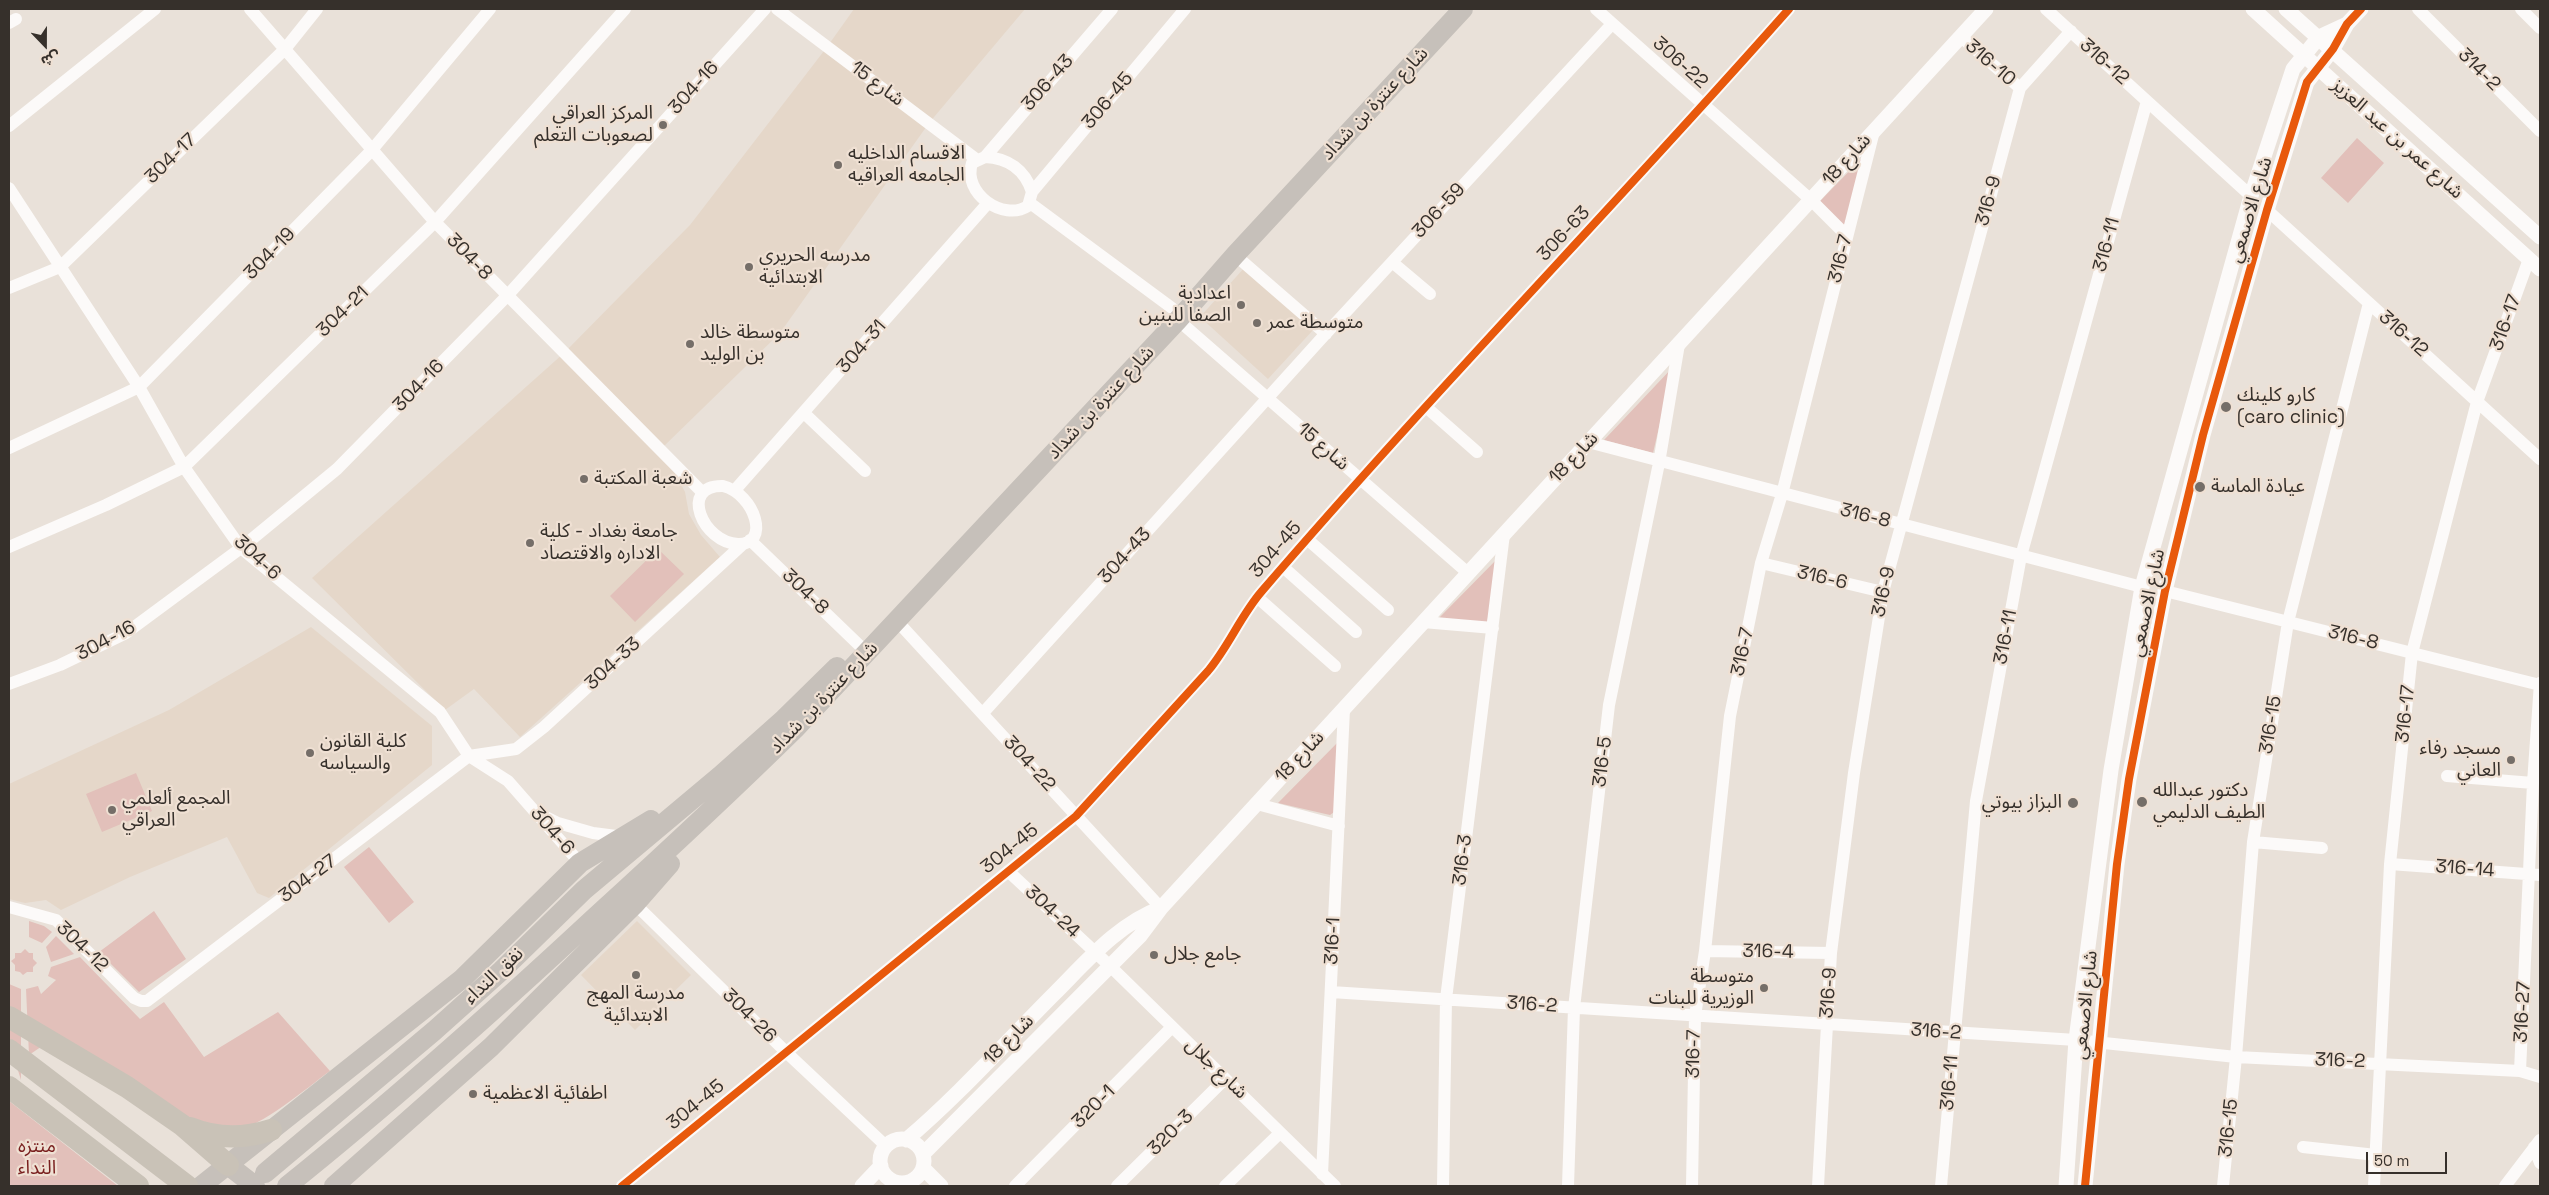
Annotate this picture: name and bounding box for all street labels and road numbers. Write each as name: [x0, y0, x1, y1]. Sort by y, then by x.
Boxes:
street label: 306-22: [1648, 32, 1712, 94]
street label: 316-12: [2075, 34, 2133, 90]
street label: 316-10: [1960, 35, 2020, 91]
street label: شارع عنترة بن شداد: [1317, 43, 1433, 165]
street label: 314-2: [2453, 44, 2505, 96]
street label: 306-43: [1017, 50, 1079, 116]
street label: شارع 15: [846, 56, 908, 112]
street label: 304-16: [664, 57, 724, 119]
street label: 306-45: [1078, 68, 1138, 134]
street label: شارع عمر بن عبد العزيز: [2326, 74, 2468, 204]
street label: 304-17: [140, 129, 202, 189]
street label: شارع 18: [1818, 129, 1876, 191]
street label: شارع الاصمعي: [2224, 154, 2278, 266]
street label: 316-9: [1971, 173, 2007, 229]
street label: 306-59: [1408, 179, 1470, 243]
street label: 306-63: [1533, 202, 1595, 266]
street label: 316-11: [2089, 215, 2125, 275]
street label: 304-19: [240, 223, 300, 285]
street label: 304-8: [441, 229, 497, 285]
street label: 316-7: [1824, 232, 1858, 286]
street label: 304-21: [312, 282, 374, 342]
street label: 316-17: [2485, 292, 2527, 354]
street label: 316-12: [2374, 306, 2432, 362]
street label: 304-31: [833, 316, 891, 378]
street label: شارع عنترة بن شداد: [1043, 342, 1159, 464]
street label: 304-16: [389, 355, 449, 417]
street label: شارع 15: [1292, 418, 1354, 476]
street label: شارع 18: [1545, 428, 1603, 488]
street label: 316-8: [1837, 499, 1893, 533]
street label: 304-45: [1245, 517, 1307, 583]
street label: 304-43: [1094, 523, 1156, 589]
street label: 304-6: [229, 531, 285, 585]
street label: شارع الاصمعي: [2125, 547, 2171, 659]
street label: 316-6: [1795, 561, 1849, 595]
street label: 304-8: [777, 564, 833, 620]
street label: 316-9: [1868, 565, 1900, 619]
street label: 316-11: [1990, 608, 2022, 666]
street label: 304-16: [73, 616, 139, 666]
street label: 316-8: [2325, 621, 2381, 655]
street label: 316-7: [1727, 626, 1759, 678]
street label: 304-33: [581, 633, 645, 695]
street label: شارع عنترة بن شداد: [765, 637, 883, 759]
street label: 316-17: [2392, 684, 2420, 744]
street label: 316-15: [2255, 694, 2287, 756]
street label: شارع 18: [1271, 727, 1329, 787]
street label: 304-22: [998, 731, 1060, 797]
street label: 316-5: [1589, 735, 1617, 789]
street label: 304-6: [525, 802, 579, 860]
street label: 304-45: [977, 819, 1043, 879]
street label: 316-3: [1449, 833, 1477, 887]
street label: 304-27: [275, 850, 341, 908]
street label: 316-14: [2435, 856, 2495, 882]
street label: 304-24: [1020, 881, 1084, 943]
street label: 304-12: [51, 917, 113, 977]
street label: 316-1: [1320, 917, 1346, 965]
street label: 316-4: [1742, 940, 1794, 964]
street label: نفق النداء: [459, 943, 529, 1009]
street label: شارع الاصمعي: [2069, 949, 2103, 1061]
street label: 316-9: [1816, 967, 1842, 1019]
street label: 316-27: [2510, 981, 2536, 1043]
street label: 304-26: [717, 984, 781, 1048]
street label: 316-2: [1506, 992, 1558, 1018]
street label: شارع 18: [979, 1010, 1039, 1070]
street label: 316-2: [1910, 1019, 1962, 1045]
street label: 316-7: [1682, 1029, 1706, 1079]
street label: شارع جلال: [1180, 1034, 1252, 1104]
street label: 316-2: [2314, 1049, 2366, 1073]
street label: 316-11: [1936, 1054, 1964, 1112]
street label: 304-45: [663, 1075, 729, 1135]
street label: 320-1: [1068, 1081, 1120, 1133]
street label: 316-15: [2215, 1098, 2243, 1158]
street label: 320-3: [1143, 1105, 1199, 1161]

